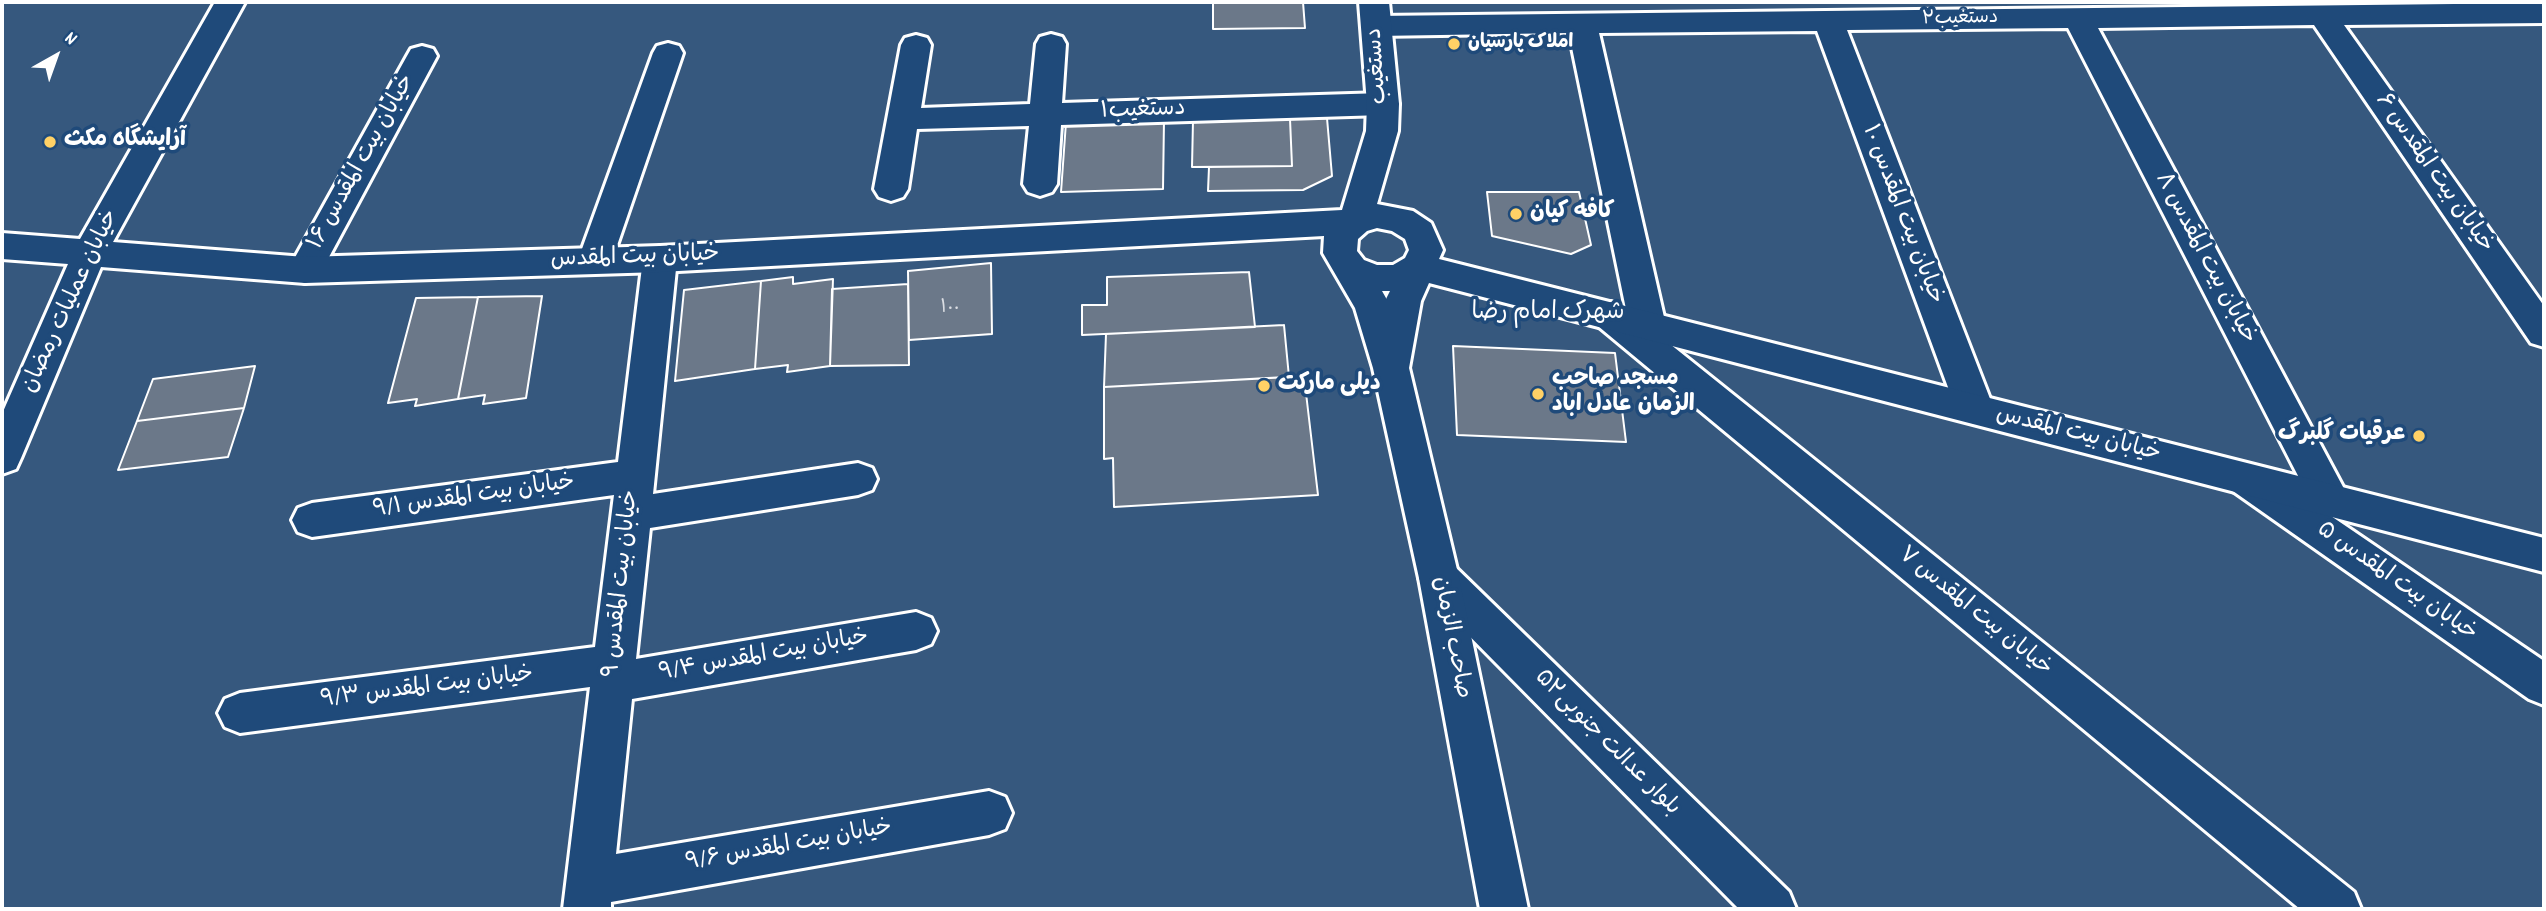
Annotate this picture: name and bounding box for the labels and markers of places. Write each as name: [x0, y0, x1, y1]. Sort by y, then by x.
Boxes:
place label: املاک پارسیان: [1468, 33, 1573, 55]
marker: املاک پارسیان: [1446, 36, 1462, 52]
place label: آرایشگاه مکث: [64, 128, 186, 156]
marker: آرایشگاه مکث: [42, 134, 58, 150]
place label: کافه کیان: [1530, 200, 1615, 228]
marker: کافه کیان: [1508, 206, 1524, 222]
place label: مسجد صاحب الزمان عادل اباد: [1552, 367, 1695, 421]
place label: دیلی مارکت: [1278, 372, 1381, 400]
marker: دیلی مارکت: [1256, 378, 1272, 394]
marker: مسجد صاحب الزمان عادل اباد: [1530, 386, 1546, 402]
place label: عرقیات گلبرگ: [2278, 422, 2405, 450]
marker: عرقیات گلبرگ: [2411, 428, 2427, 444]

